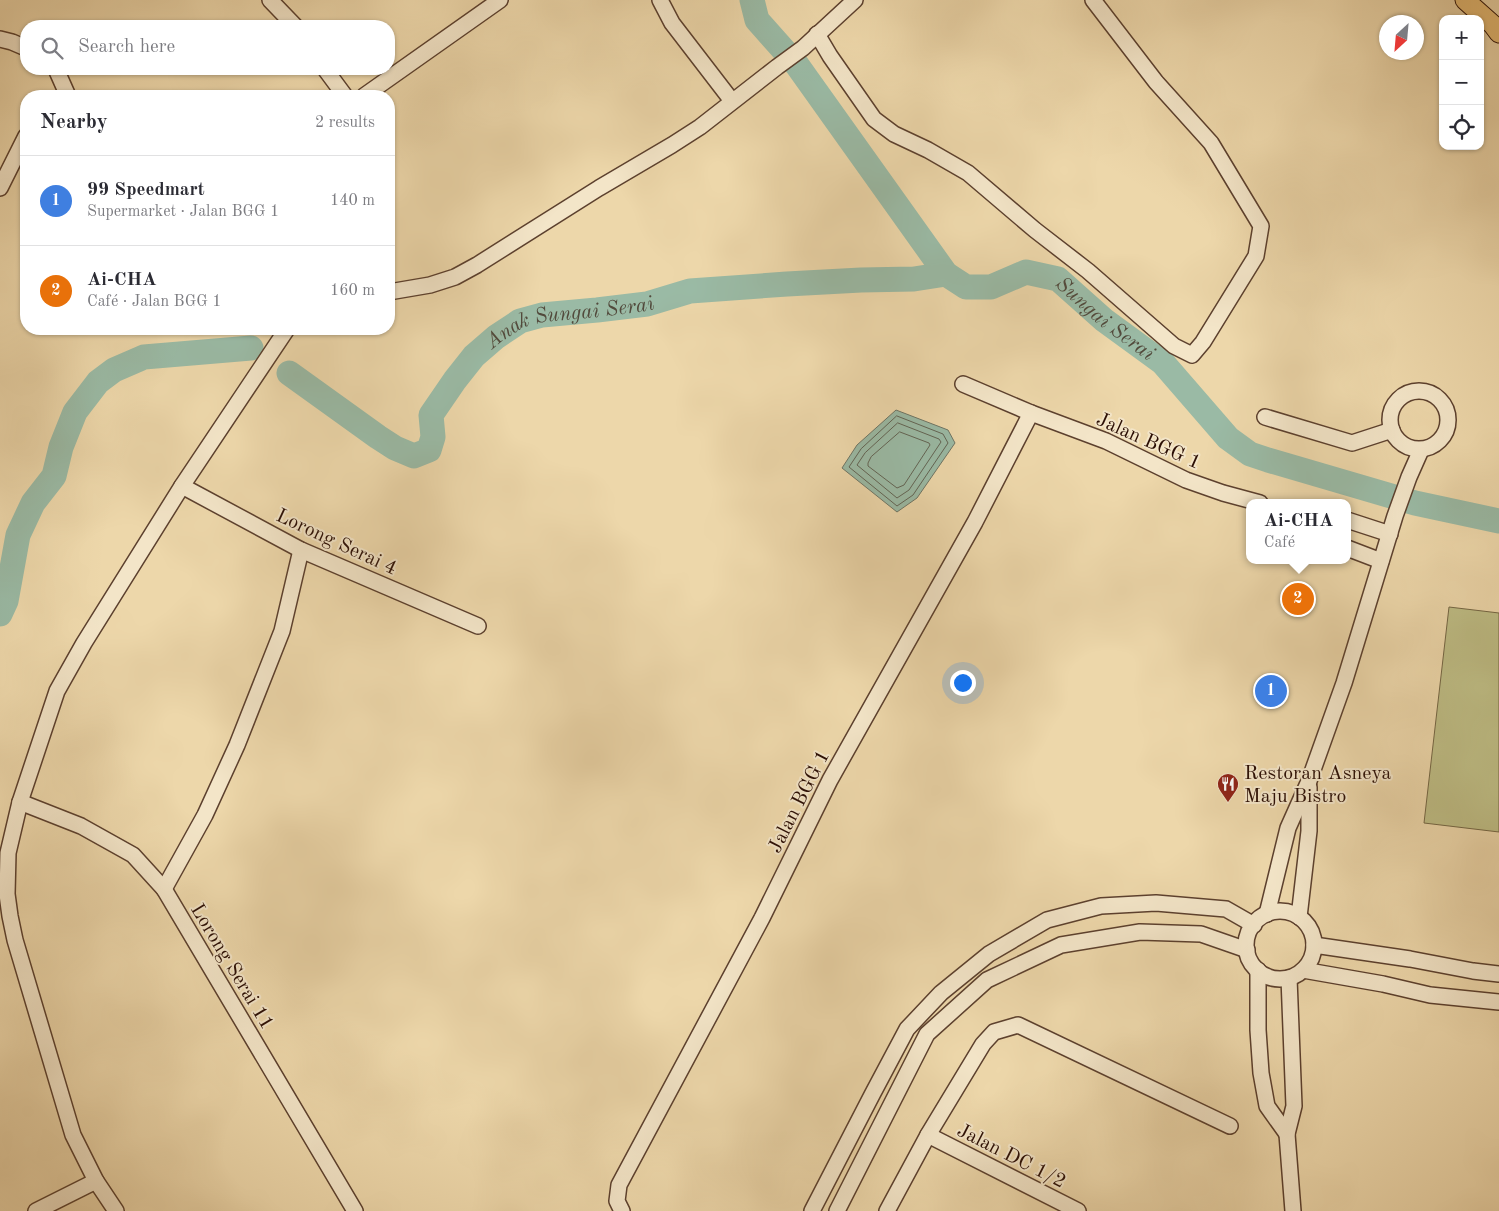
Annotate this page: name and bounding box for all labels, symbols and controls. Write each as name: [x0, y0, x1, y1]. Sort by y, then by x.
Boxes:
north arrow: [1379, 15, 1424, 60]
map controls: [1439, 15, 1484, 150]
button: +: [1439, 15, 1484, 60]
search box: [20, 20, 395, 75]
icon: search: [38, 34, 66, 62]
text: Search here: [78, 38, 175, 57]
button: −: [1439, 60, 1484, 105]
button: locate: [1439, 105, 1484, 150]
text: Nearby: [40, 112, 108, 133]
text: 2 results: [315, 115, 375, 131]
text: 99 Speedmart: [87, 181, 205, 200]
text: 1: [51, 193, 61, 209]
text: 140 m: [330, 193, 375, 209]
text: Supermarket · Jalan BGG 1: [87, 204, 279, 220]
text: Ai-CHA: [87, 271, 157, 290]
water label: Sungai Serai: [1051, 273, 1158, 365]
text: 2: [51, 283, 61, 299]
text: 160 m: [330, 283, 375, 299]
water label: Anak Sungai Serai: [481, 293, 657, 354]
text: Café · Jalan BGG 1: [87, 294, 221, 310]
street label: Jalan BGG 1: [1093, 410, 1203, 474]
popup: [1246, 499, 1351, 564]
street label: Lorong Serai 4: [273, 506, 400, 580]
text: Ai-CHA: [1264, 512, 1333, 531]
text: Café: [1264, 535, 1295, 551]
pin: 2: [1282, 580, 1314, 618]
your location: [950, 670, 976, 696]
pin: 1: [1255, 672, 1287, 710]
street label: Jalan BGG 1: [765, 747, 834, 856]
place label: Restoran Asneya Maju Bistro: [1244, 764, 1392, 807]
restaurant icon: Restoran Asneya Maju Bistro: [1216, 772, 1240, 803]
street label: Lorong Serai 11: [186, 901, 277, 1033]
street label: Jalan DC 1/2: [953, 1121, 1069, 1193]

